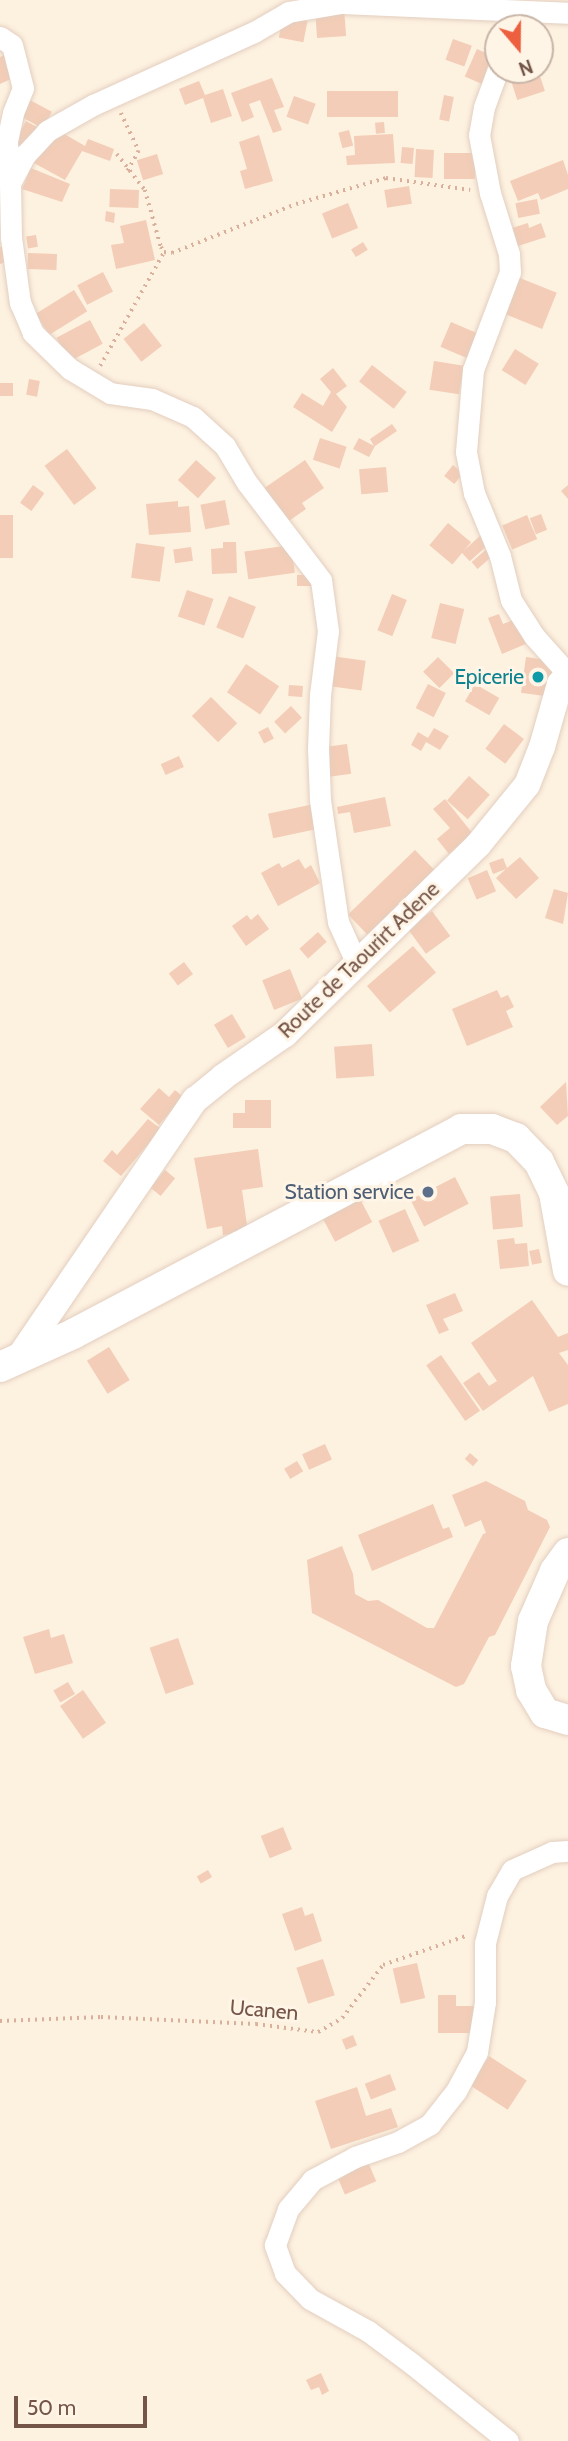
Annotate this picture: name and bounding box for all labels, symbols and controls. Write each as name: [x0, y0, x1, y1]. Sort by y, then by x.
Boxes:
north arrow: [484, 14, 554, 84]
text: N: [515, 54, 536, 80]
place label: Epicerie: [454, 664, 524, 690]
marker: Epicerie: [530, 669, 546, 685]
street label: Route de Taourirt Adene: [273, 877, 445, 1043]
place label: Station service: [285, 1179, 414, 1205]
marker: Station service: [420, 1184, 436, 1200]
street label: Ucanen: [229, 1994, 299, 2026]
scale bar: [18, 2382, 150, 2426]
text: 50 m: [27, 2395, 76, 2420]

